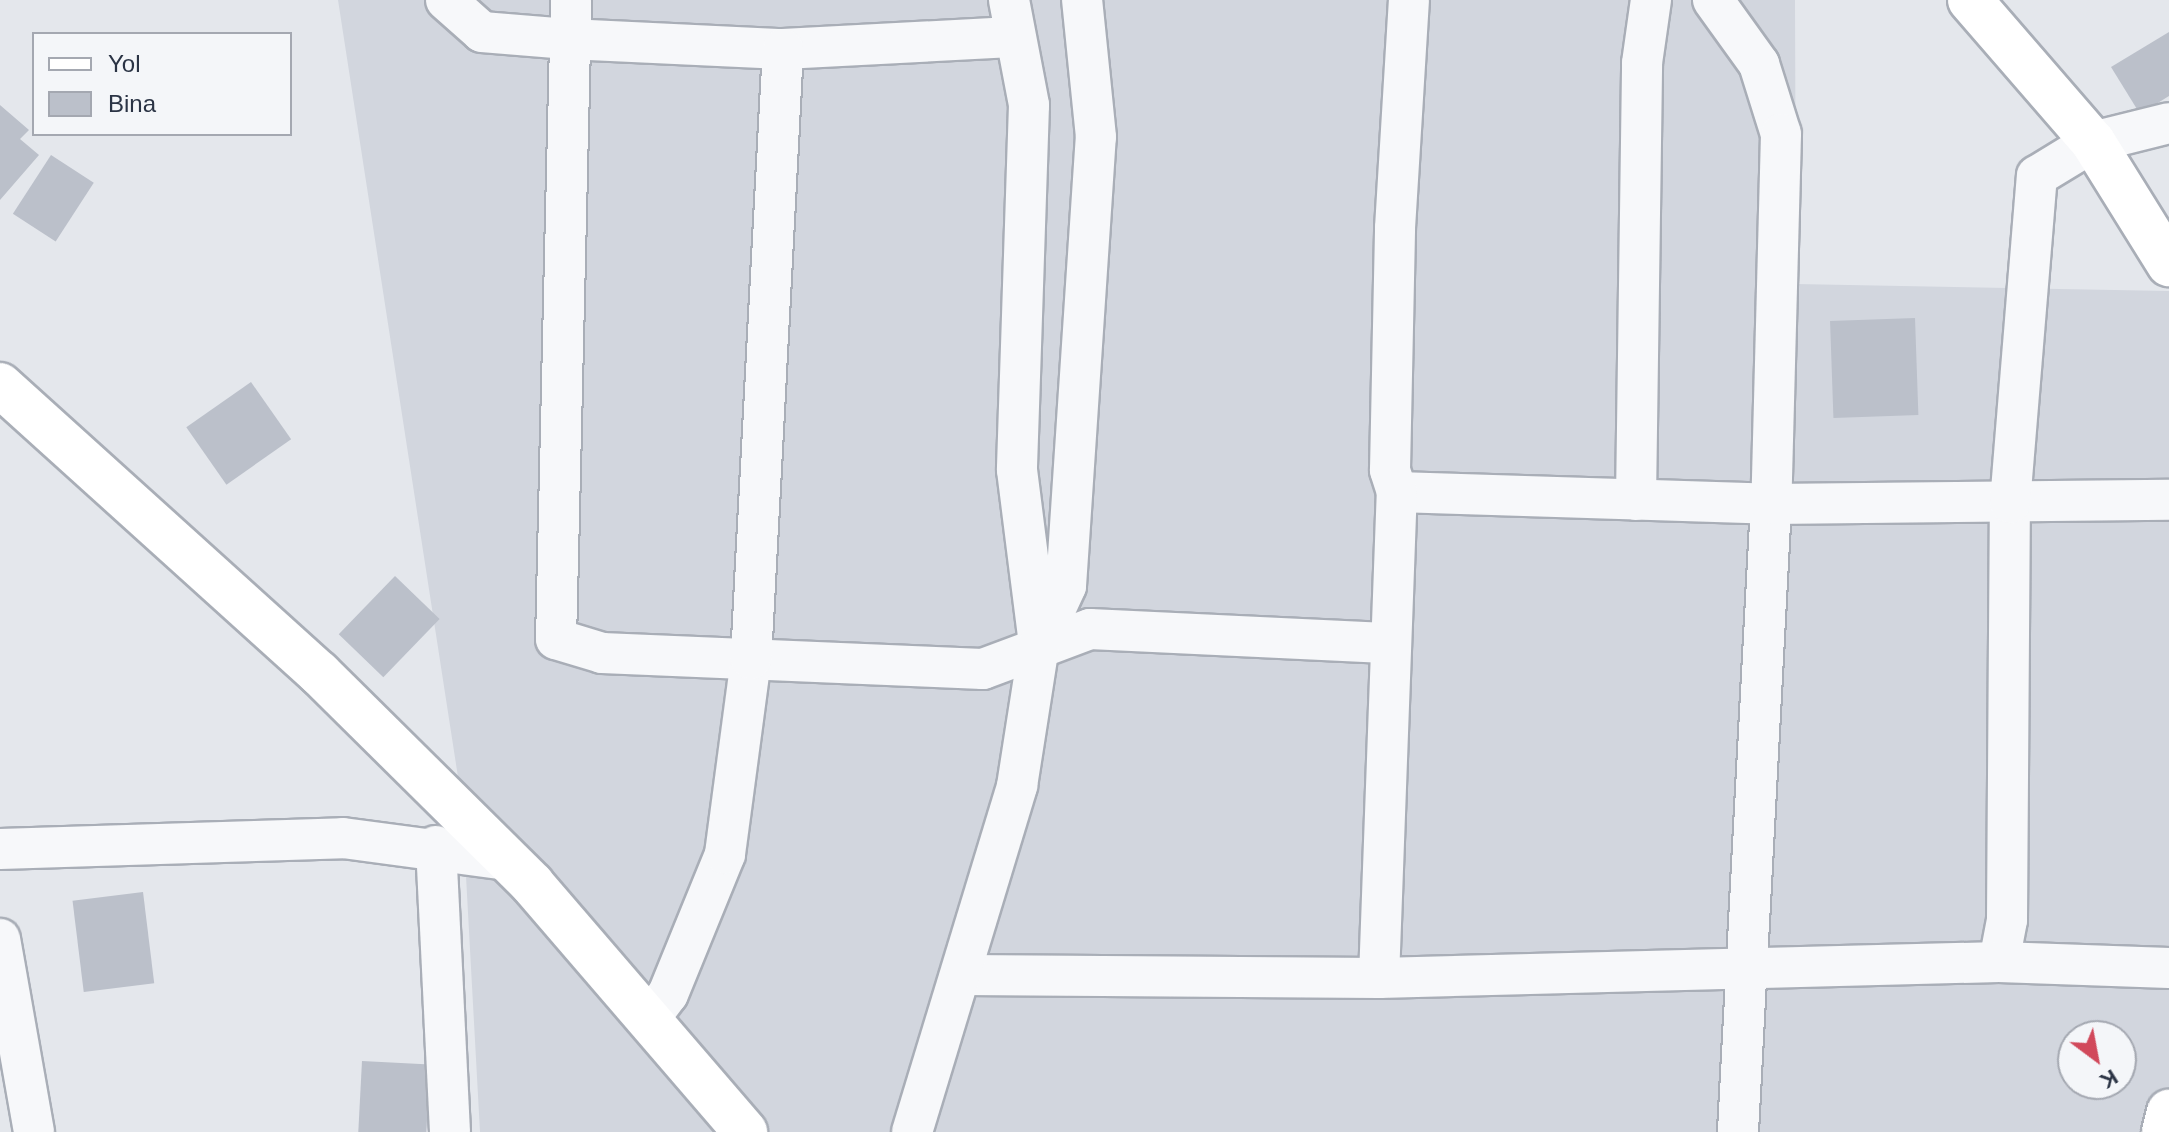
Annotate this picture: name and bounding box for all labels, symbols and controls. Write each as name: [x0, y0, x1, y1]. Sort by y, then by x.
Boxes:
legend: [32, 32, 292, 136]
text: Yol: [108, 50, 140, 77]
text: Bina: [108, 90, 156, 117]
north arrow: [2057, 1020, 2137, 1100]
text: K: [2096, 1064, 2122, 1094]

